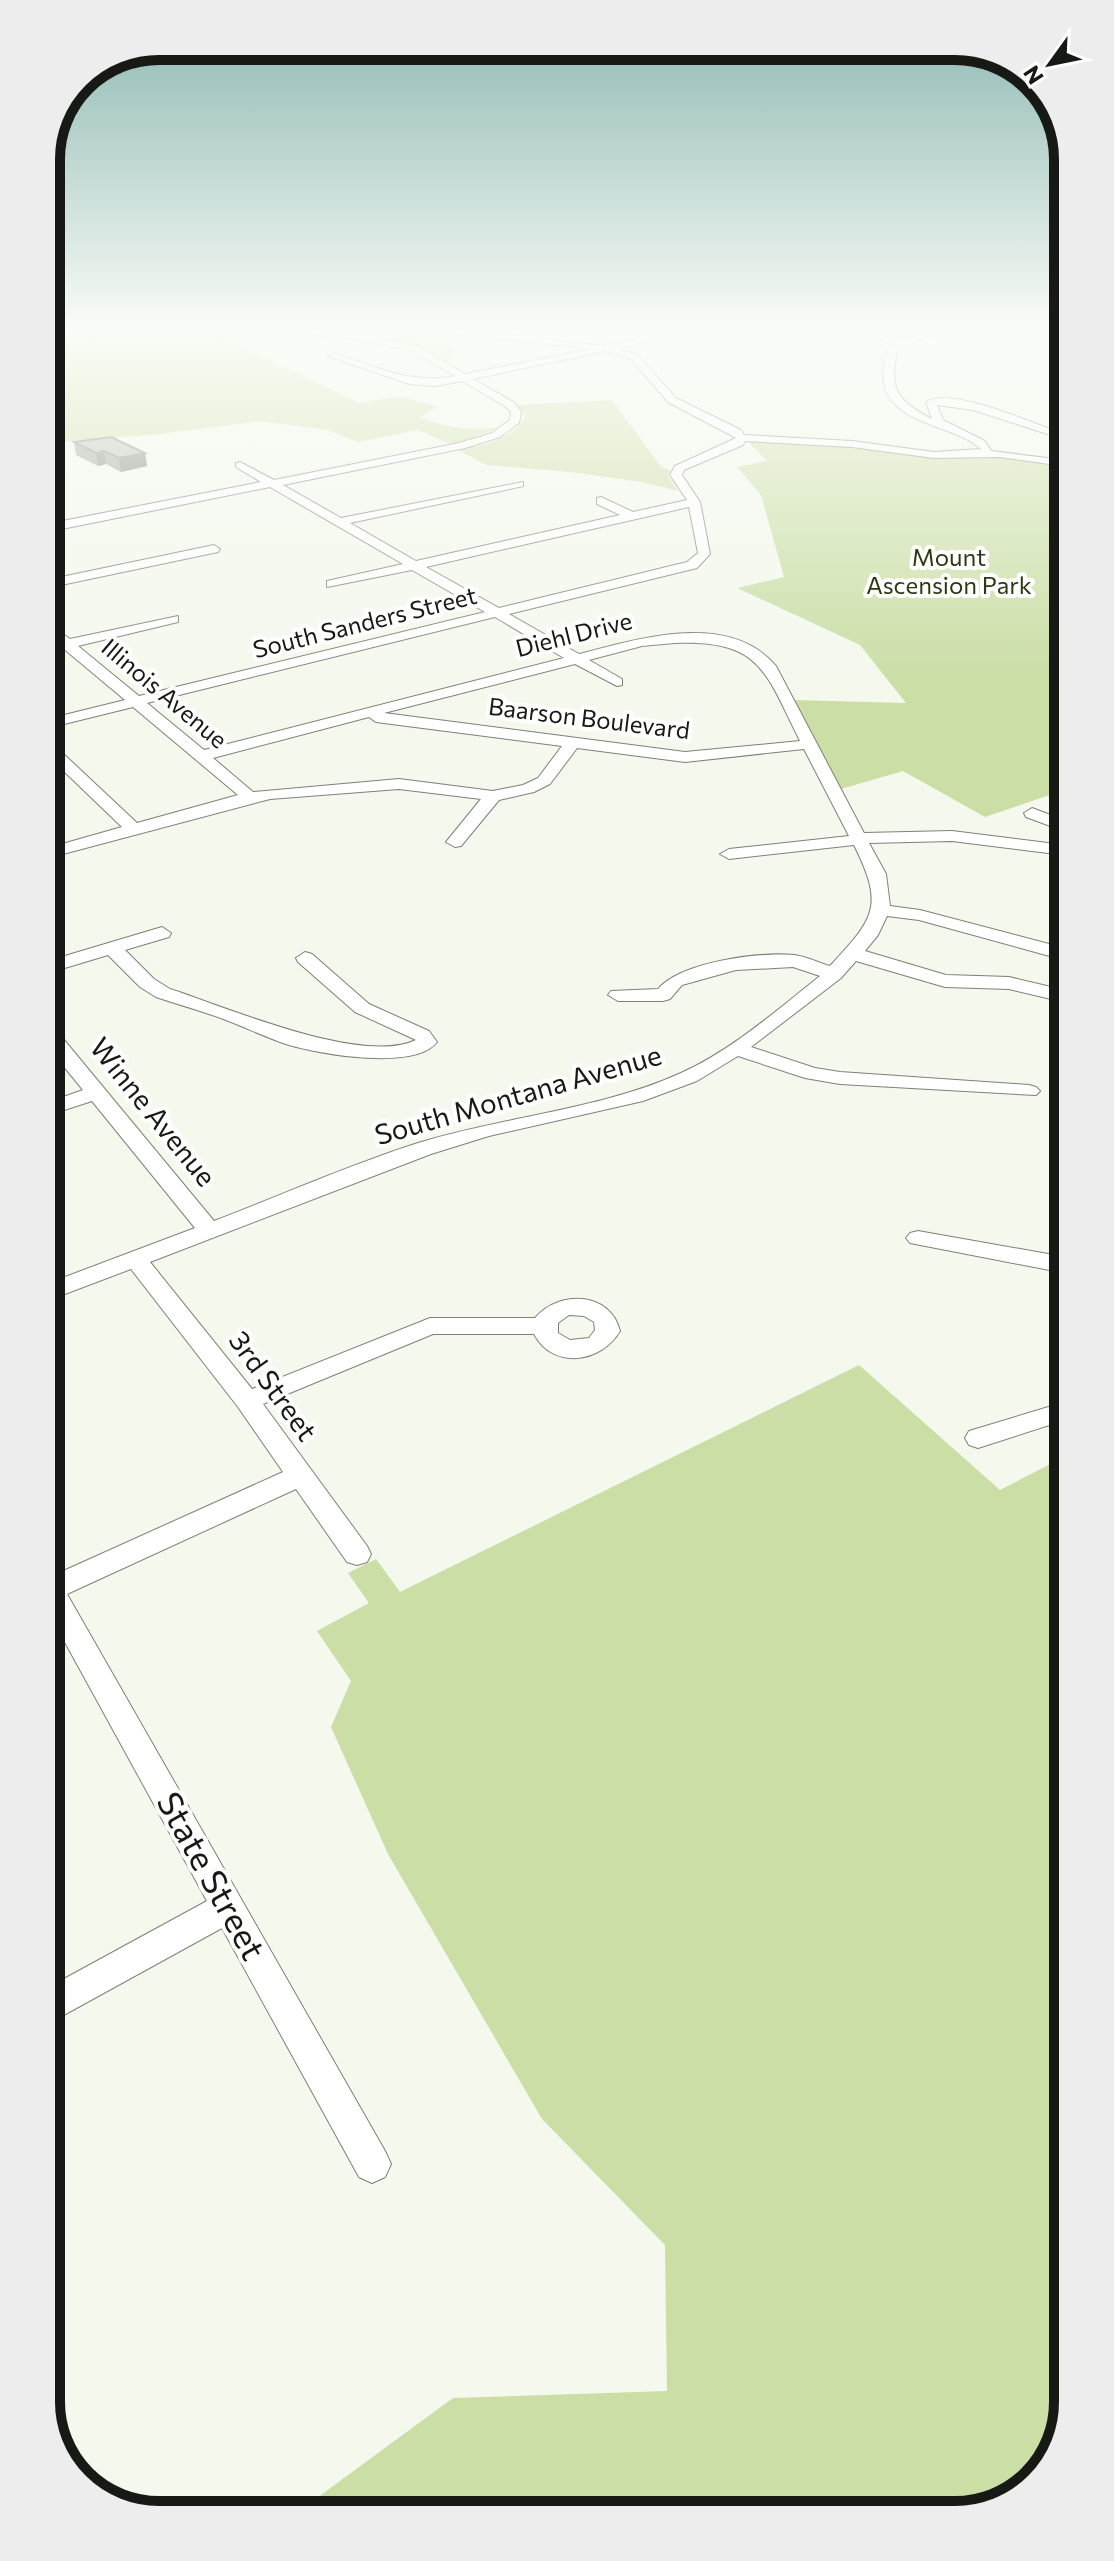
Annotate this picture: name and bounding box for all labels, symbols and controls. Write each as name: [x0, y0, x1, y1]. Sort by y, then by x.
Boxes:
north arrow: [1010, 24, 1090, 104]
text: N: [1017, 61, 1049, 89]
park label: Mount Ascension Park: [866, 542, 1032, 599]
street label: South Sanders Street: [250, 580, 480, 663]
street label: Diehl Drive: [512, 605, 635, 662]
street label: Illinois Avenue: [96, 632, 234, 754]
street label: Baarson Boulevard: [487, 691, 692, 744]
street label: Winne Avenue: [84, 1030, 224, 1193]
street label: South Montana Avenue: [370, 1037, 665, 1151]
street label: 3rd Street: [223, 1324, 325, 1447]
street label: State Street: [149, 1784, 276, 1966]

